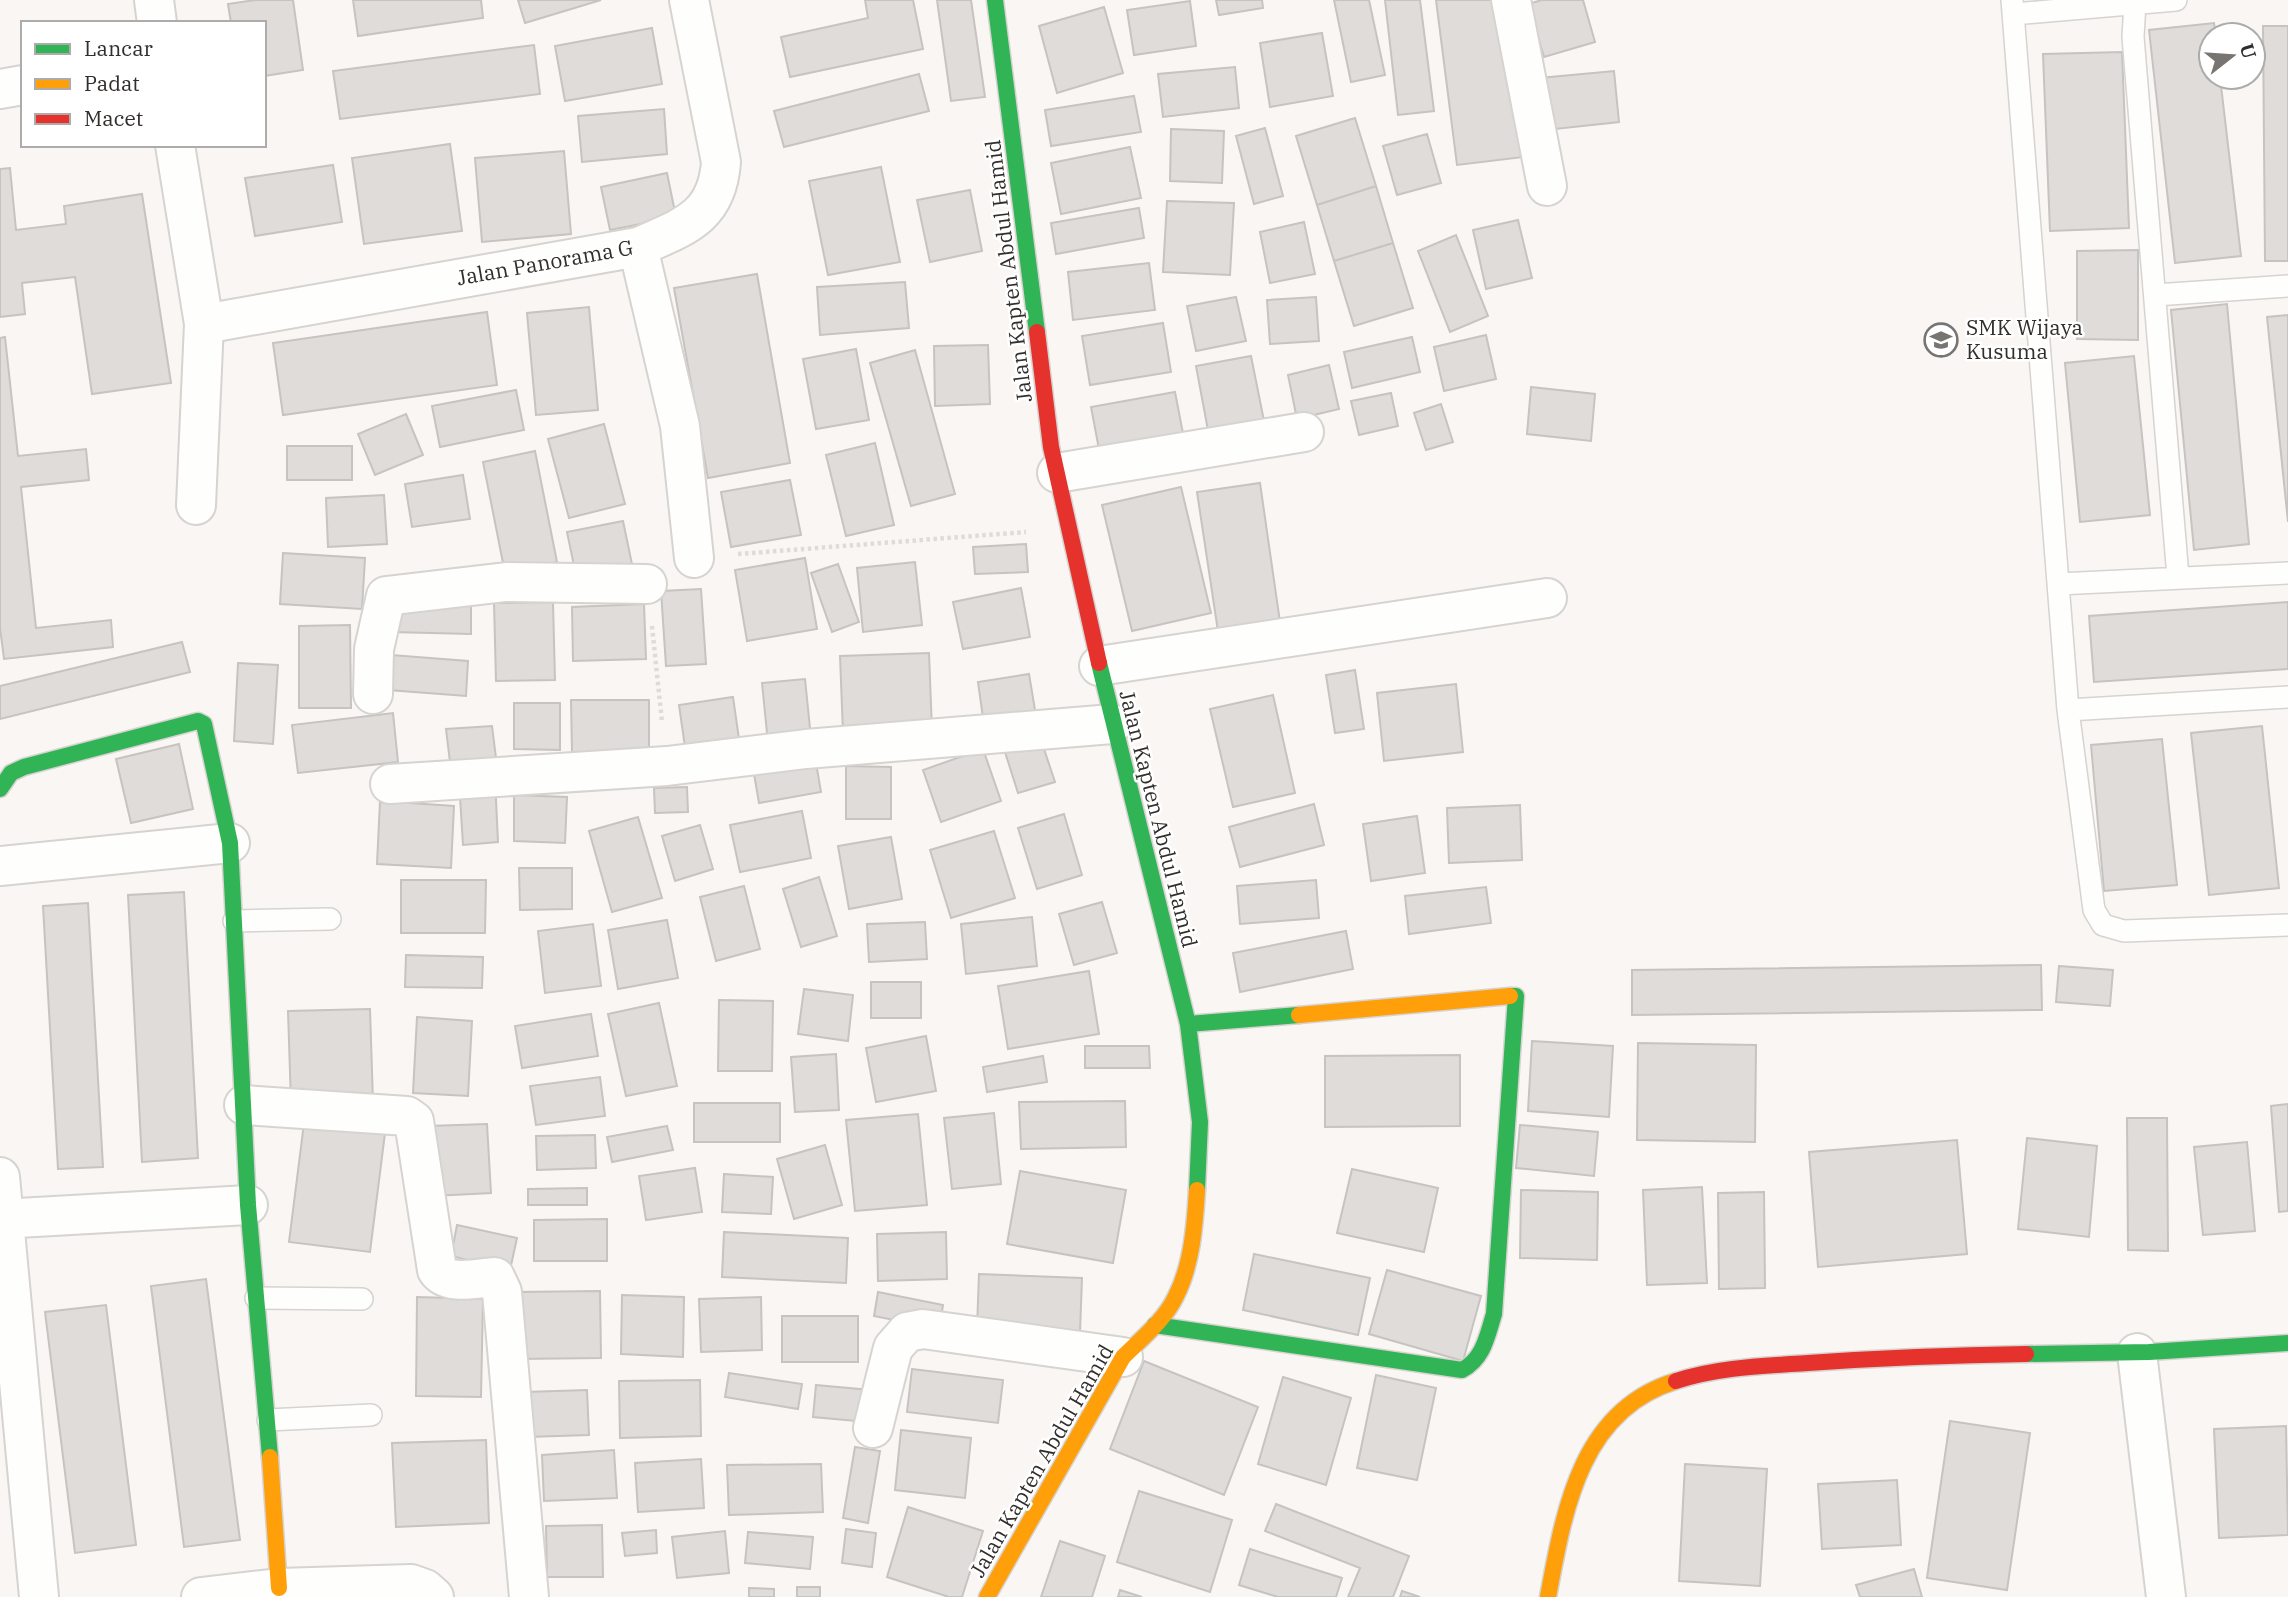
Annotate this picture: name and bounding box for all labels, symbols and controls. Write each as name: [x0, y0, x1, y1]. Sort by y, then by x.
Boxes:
legend: [21, 21, 266, 147]
north arrow: [2197, 21, 2267, 91]
text: Lancar: [84, 34, 154, 62]
text: U: [2235, 41, 2262, 62]
text: Padat: [84, 69, 140, 97]
text: Macet: [84, 104, 143, 132]
street label: Jalan Kapten Abdul Hamid: [978, 138, 1038, 404]
street label: Jalan Panorama G: [454, 233, 635, 291]
place label: SMK Wijaya Kusuma: [1966, 313, 2083, 365]
school or university icon: SMK Wijaya Kusuma: [1922, 321, 1960, 359]
street label: Jalan Kapten Abdul Hamid: [1113, 687, 1205, 951]
street label: Jalan Kapten Abdul Hamid: [963, 1339, 1119, 1582]

